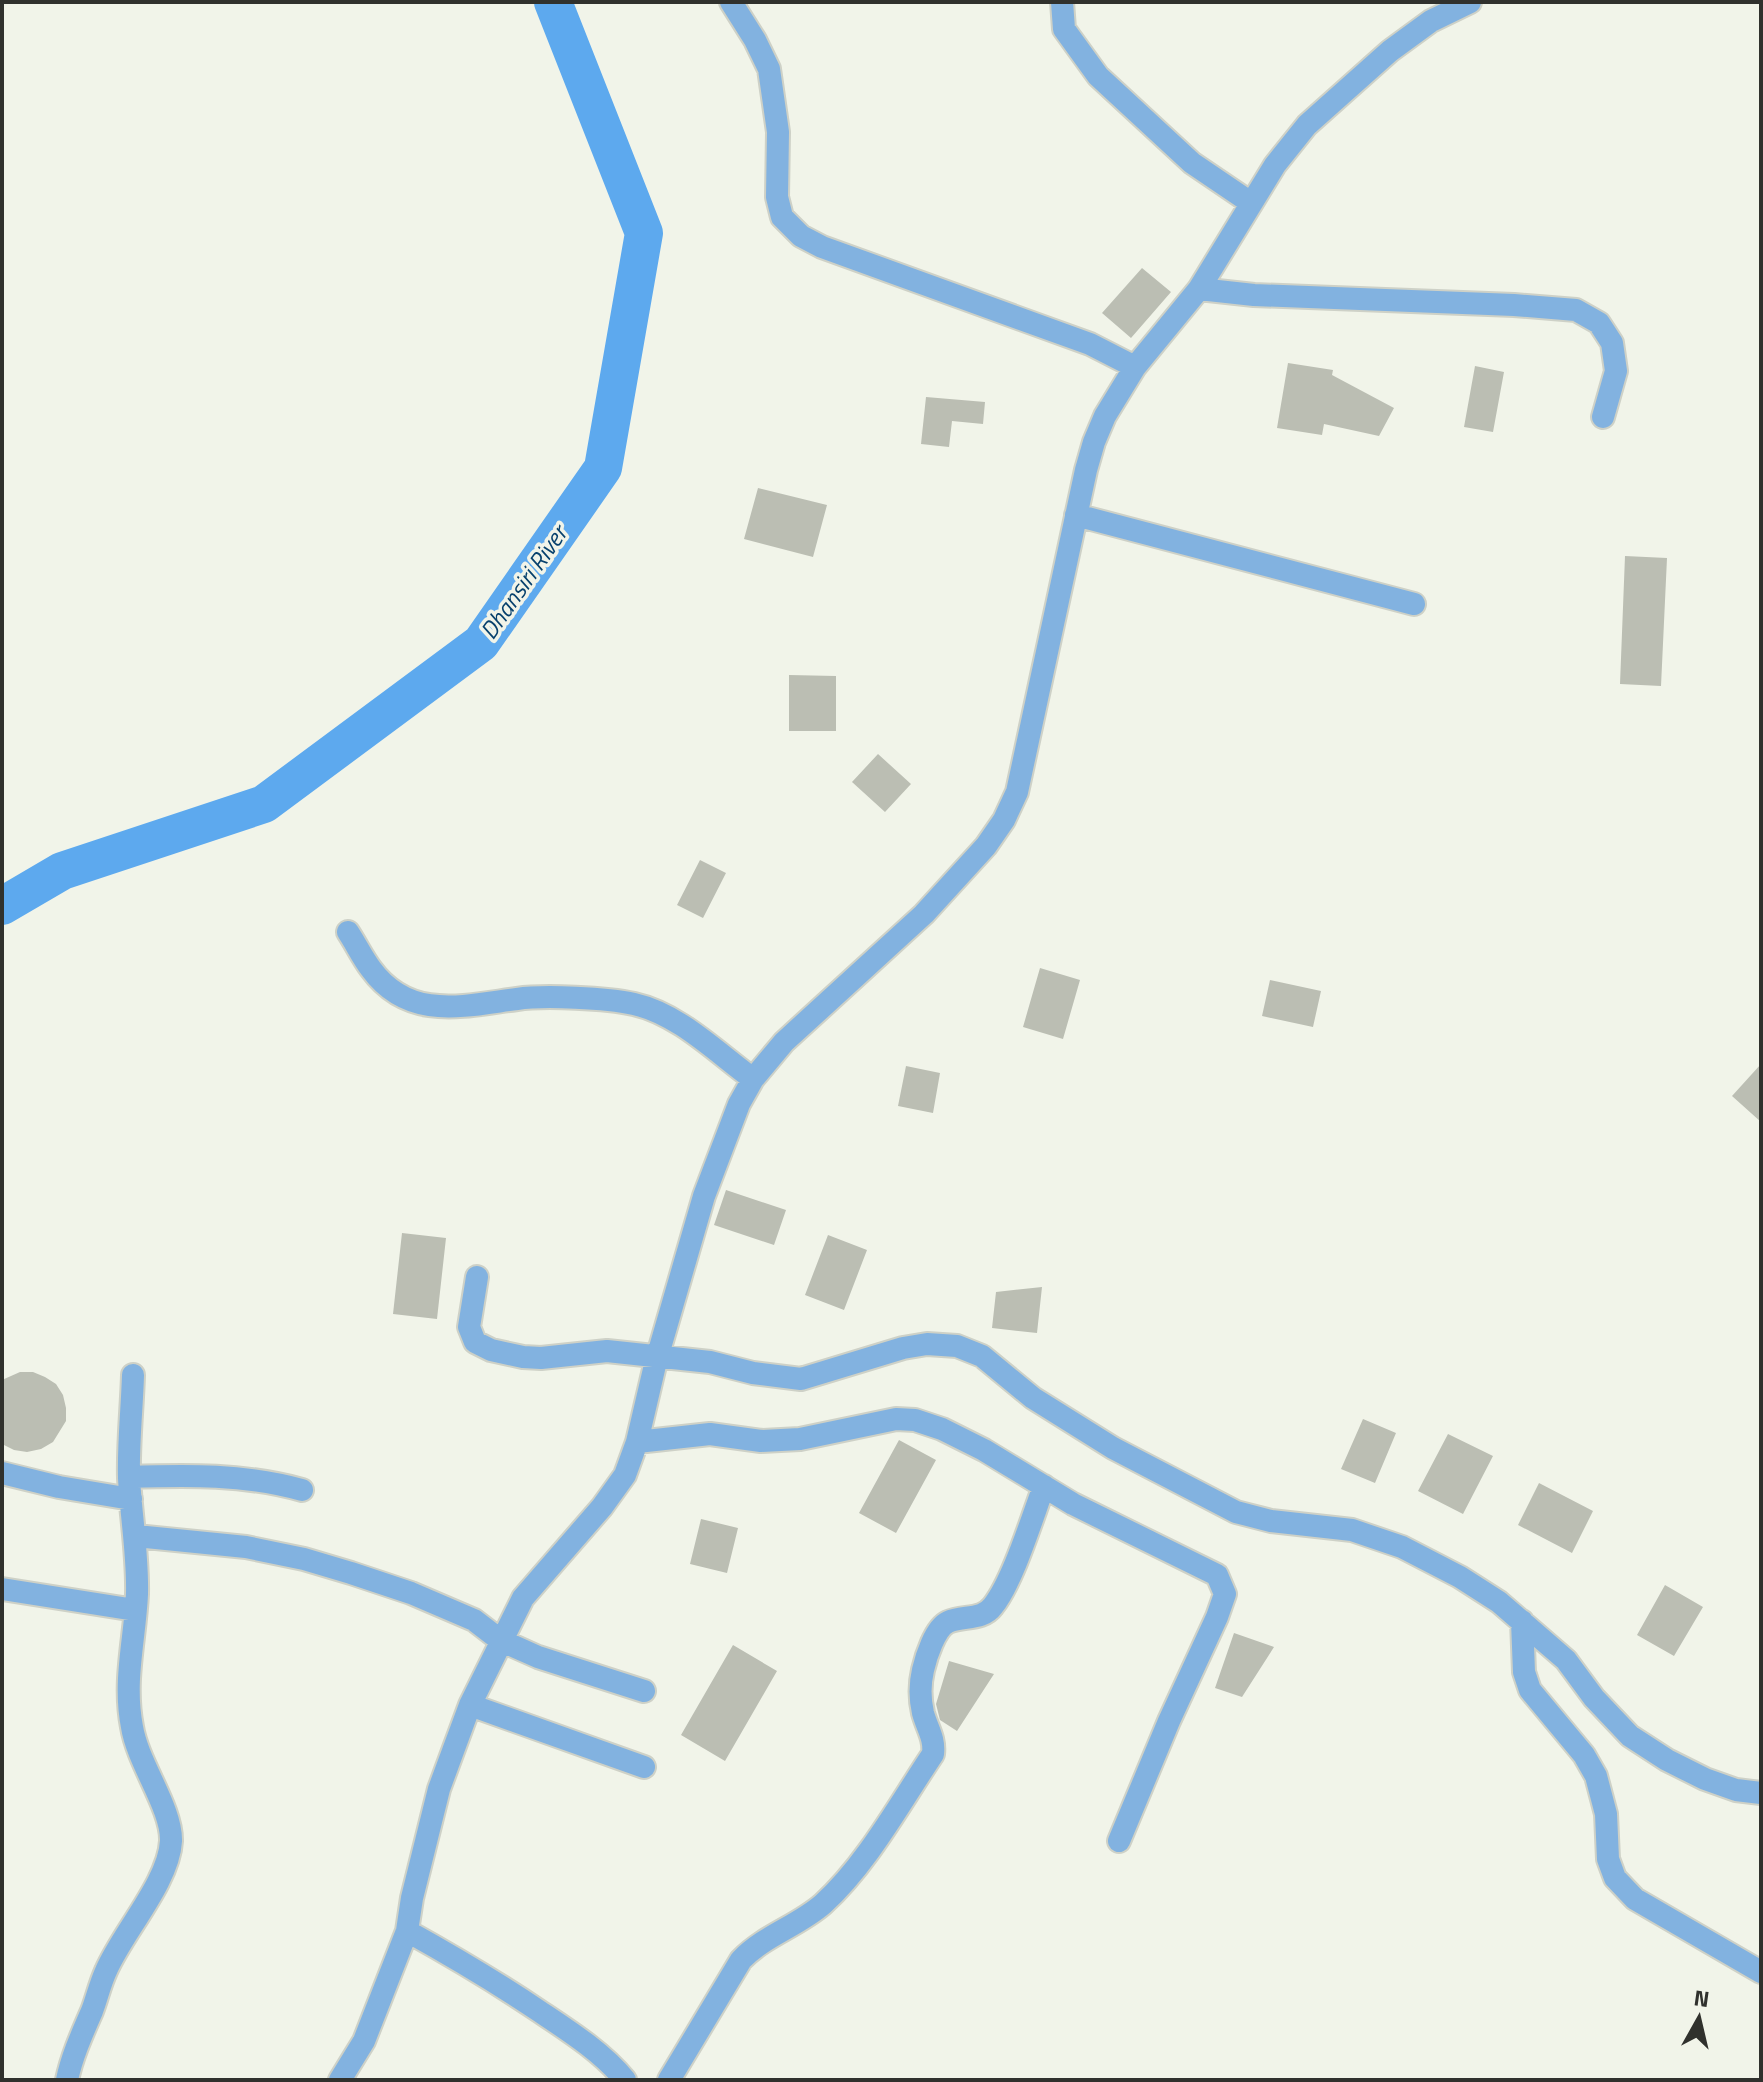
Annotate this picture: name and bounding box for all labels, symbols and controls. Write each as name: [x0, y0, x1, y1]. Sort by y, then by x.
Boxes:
water label: Dhansiri River: [471, 515, 577, 646]
north arrow: [1659, 1978, 1739, 2058]
text: N: [1692, 1980, 1712, 2016]

